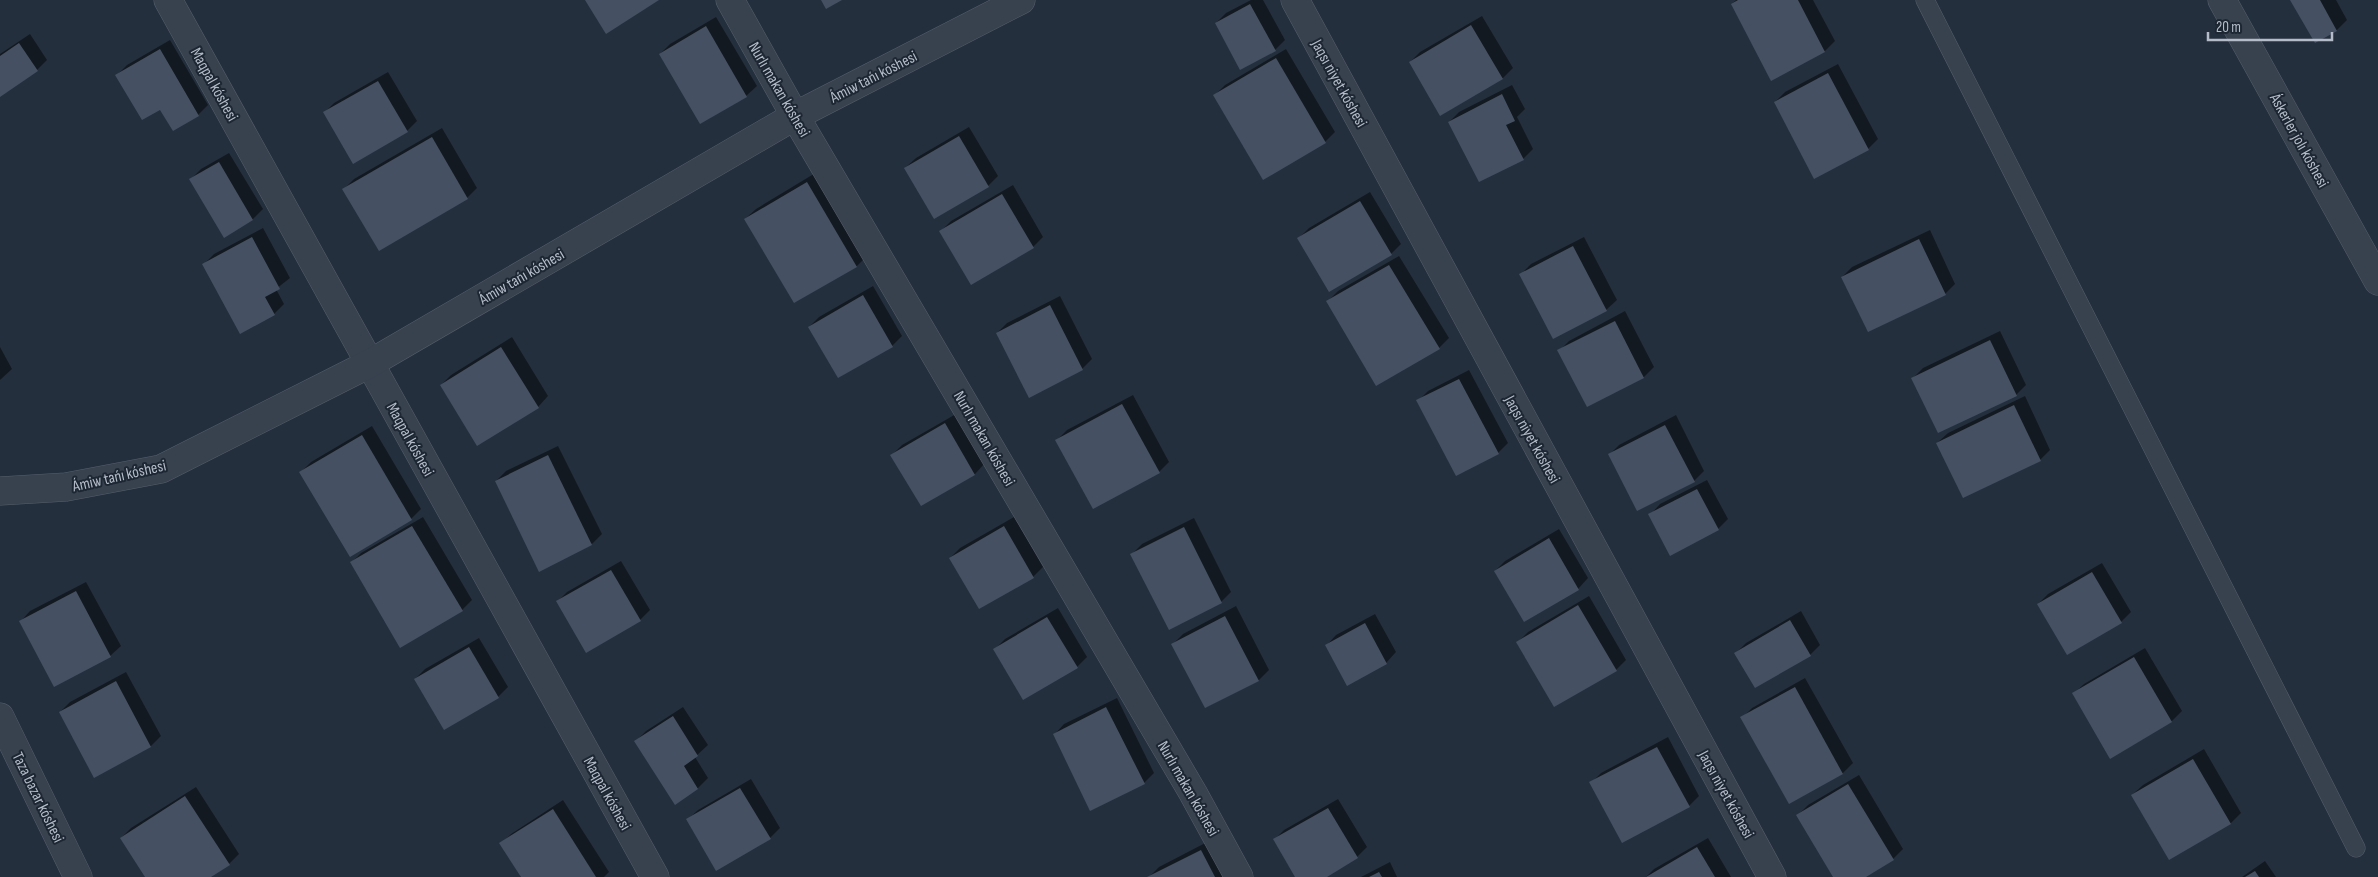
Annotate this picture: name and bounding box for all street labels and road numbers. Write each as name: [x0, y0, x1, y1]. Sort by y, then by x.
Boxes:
street label: Jaqsı niyet kóshesi: [1306, 36, 1371, 131]
street label: Nurlı makan kóshesi: [744, 39, 814, 141]
street label: Maqpal kóshesi: [186, 45, 242, 125]
street label: Ámiw tańı kóshesi: [826, 47, 921, 108]
street label: Áskerler jolı kóshesi: [2265, 90, 2332, 191]
street label: Ámiw tańı kóshesi: [475, 245, 568, 310]
street label: Nurlı makan kóshesi: [949, 388, 1019, 490]
street label: Jaqsı niyet kóshesi: [1499, 392, 1564, 487]
street label: Maqpal kóshesi: [382, 400, 438, 480]
street label: Ámiw tańı kóshesi: [70, 456, 168, 497]
street label: Nurlı makan kóshesi: [1153, 738, 1223, 840]
street label: Jaqsı niyet kóshesi: [1693, 747, 1758, 842]
street label: Taza bazar kóshesi: [8, 749, 68, 846]
street label: Maqpal kóshesi: [579, 754, 635, 834]

